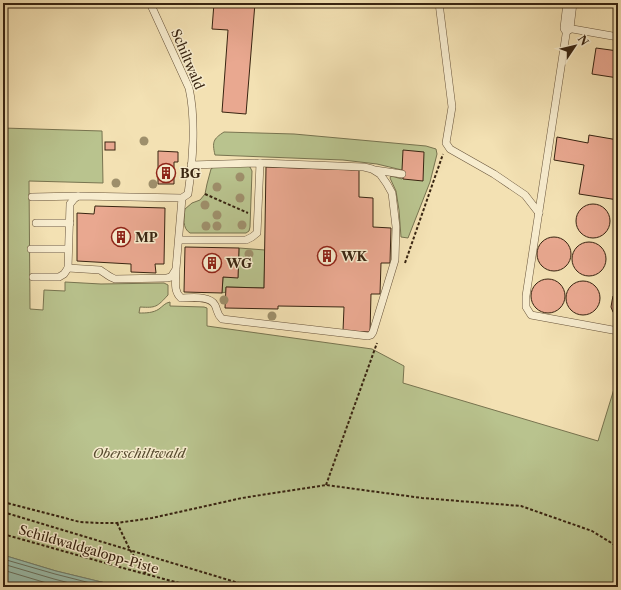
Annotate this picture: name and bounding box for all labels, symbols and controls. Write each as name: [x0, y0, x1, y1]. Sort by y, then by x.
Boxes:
street label: Schiltwald: [168, 26, 208, 92]
north arrow: [555, 26, 595, 66]
text: N: [575, 32, 592, 49]
building icon: BG: [155, 162, 177, 184]
place label: BG: [180, 165, 201, 181]
building icon: MP: [110, 226, 132, 248]
place label: MP: [135, 229, 158, 245]
building icon: WK: [316, 245, 338, 267]
place label: WK: [340, 248, 368, 264]
building icon: WG: [201, 252, 223, 274]
place label: WG: [225, 255, 252, 271]
park label: Oberschiltwald: [93, 445, 186, 461]
street label: Schildwaldgalopp-Piste: [17, 521, 161, 577]

